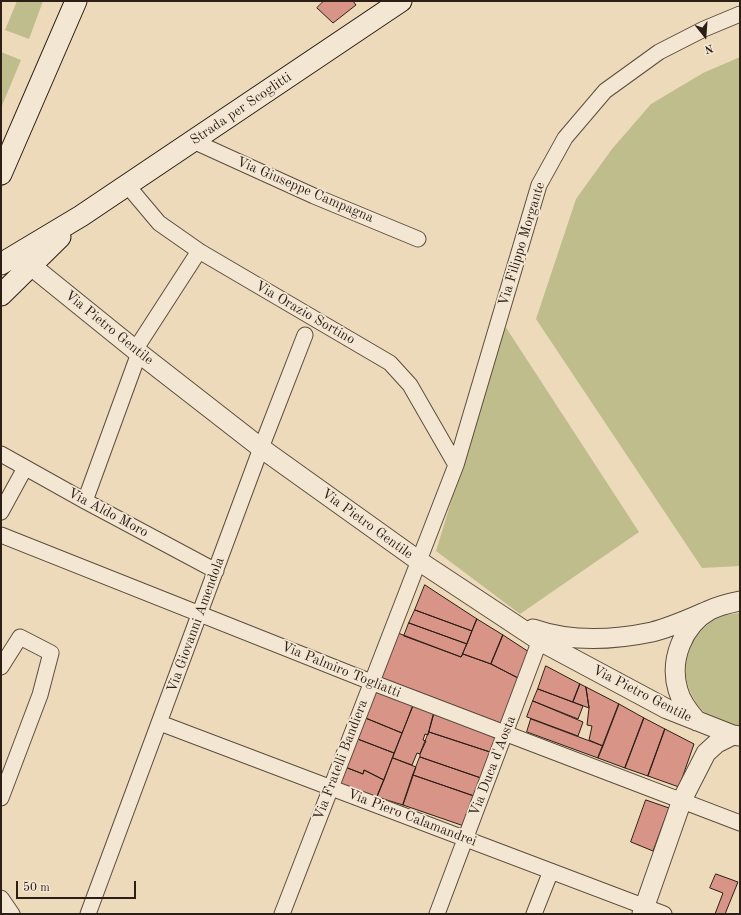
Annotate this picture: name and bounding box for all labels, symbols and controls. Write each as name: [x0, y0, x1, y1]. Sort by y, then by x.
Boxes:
north arrow: [685, 16, 725, 56]
text: N: [703, 41, 714, 54]
street label: Strada per Scoglitti: [187, 69, 295, 149]
street label: Via Giuseppe Campagna: [234, 154, 376, 226]
street label: Via Filippo Morgante: [495, 180, 549, 308]
street label: Via Orazio Sortino: [252, 278, 358, 348]
street label: Via Pietro Gentile: [61, 287, 157, 369]
street label: Via Aldo Moro: [65, 485, 151, 541]
street label: Via Pietro Gentile: [318, 485, 416, 563]
street label: Via Giovanni Amendola: [164, 555, 228, 695]
street label: Via Palmiro Togliatti: [279, 638, 403, 702]
street label: Via Pietro Gentile: [590, 662, 694, 726]
street label: Via Fratelli Bandiera: [310, 697, 372, 823]
street label: Via Duca d'Aosta: [466, 713, 520, 819]
street label: Via Piero Calamandrei: [345, 786, 479, 850]
scale bar: [18, 873, 138, 899]
text: 50 m: [23, 882, 50, 894]

